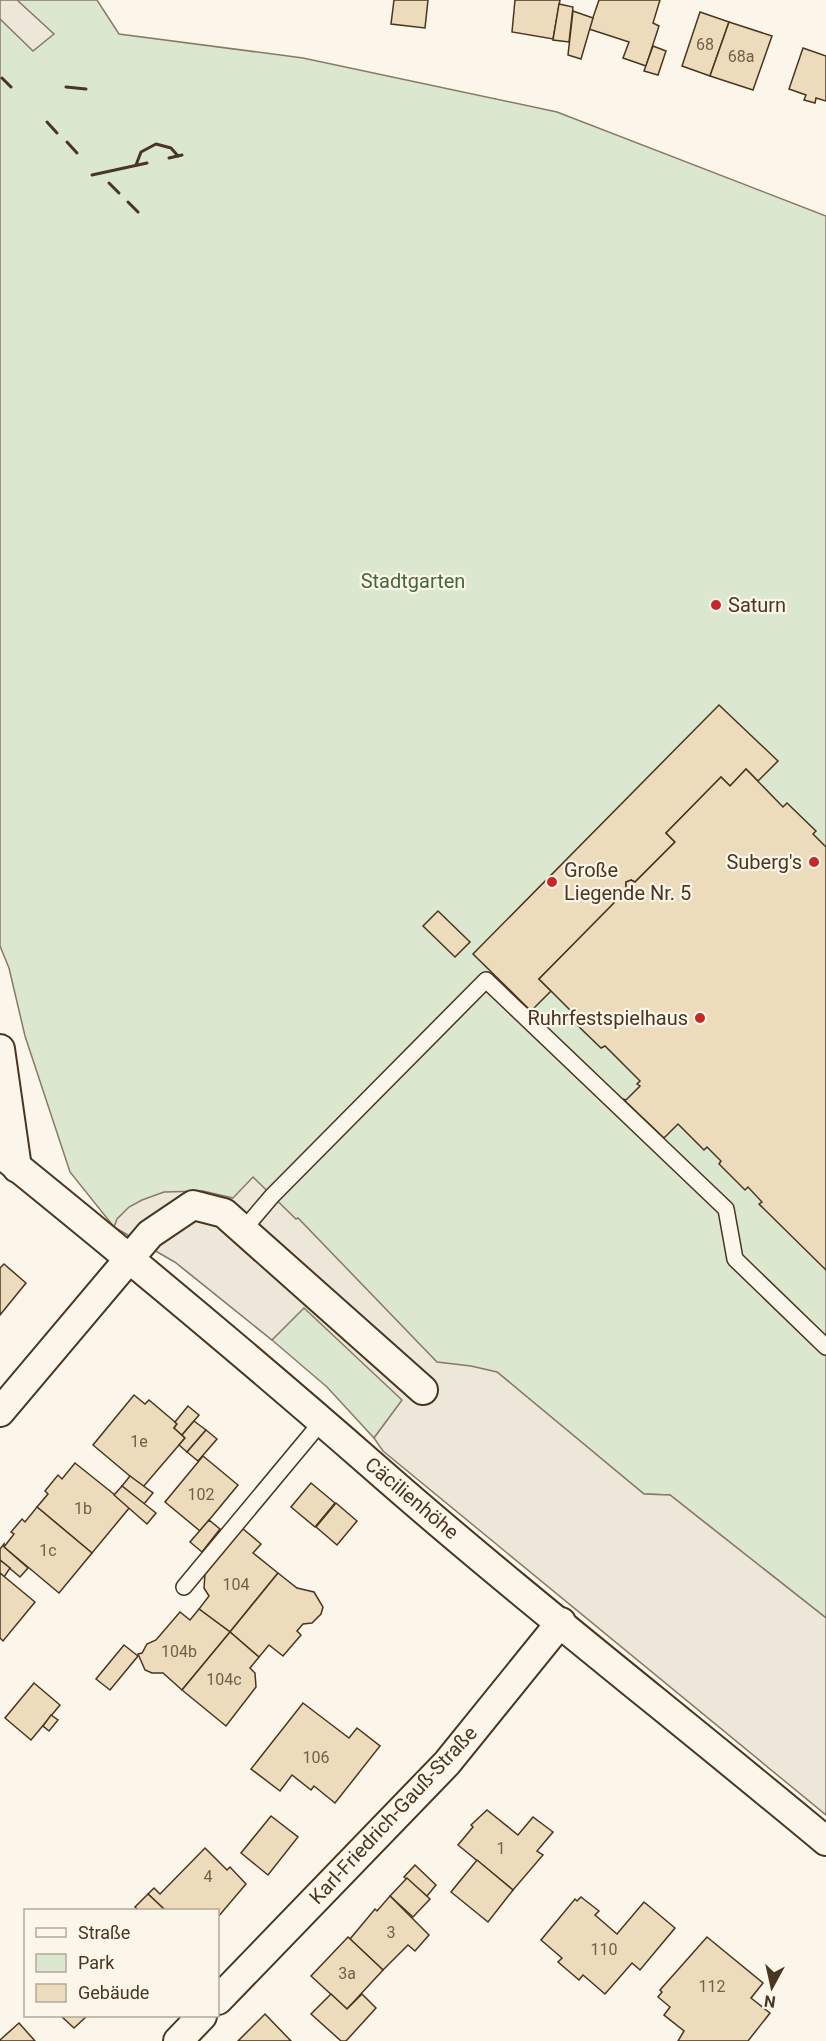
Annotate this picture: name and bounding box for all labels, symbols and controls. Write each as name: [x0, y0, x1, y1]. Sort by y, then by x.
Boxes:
house number: 68: [696, 35, 714, 54]
house number: 68a: [728, 47, 754, 66]
park label: Stadtgarten: [361, 569, 465, 593]
place label: Saturn: [728, 593, 786, 617]
marker: Saturn: [709, 598, 723, 612]
place label: Suberg's: [726, 850, 802, 874]
marker: Suberg's: [807, 855, 821, 869]
place label: Große Liegende Nr. 5: [564, 858, 691, 905]
marker: Große Liegende Nr. 5: [545, 875, 559, 889]
place label: Ruhrfestspielhaus: [527, 1006, 688, 1030]
marker: Ruhrfestspielhaus: [693, 1011, 707, 1025]
house number: 1e: [130, 1432, 148, 1451]
street label: Cäcilienhöhe: [360, 1452, 464, 1544]
house number: 102: [188, 1485, 214, 1504]
house number: 1b: [74, 1499, 92, 1518]
house number: 1c: [39, 1541, 57, 1560]
house number: 104: [223, 1575, 249, 1594]
house number: 104b: [161, 1642, 197, 1661]
house number: 104c: [206, 1670, 242, 1689]
street label: Karl-Friedrich-Gauß-Straße: [304, 1721, 482, 1909]
house number: 106: [303, 1748, 329, 1767]
house number: 1: [497, 1839, 506, 1858]
house number: 4: [204, 1867, 213, 1886]
legend: [24, 1909, 219, 2017]
text: Straße: [78, 1922, 130, 1943]
house number: 3: [387, 1923, 396, 1942]
house number: 110: [591, 1940, 617, 1959]
text: Park: [78, 1952, 115, 1973]
north arrow: [742, 1957, 802, 2017]
house number: 3a: [338, 1964, 356, 1983]
house number: 112: [699, 1977, 725, 1996]
text: Gebäude: [78, 1982, 149, 2003]
text: N: [763, 1991, 777, 2012]

